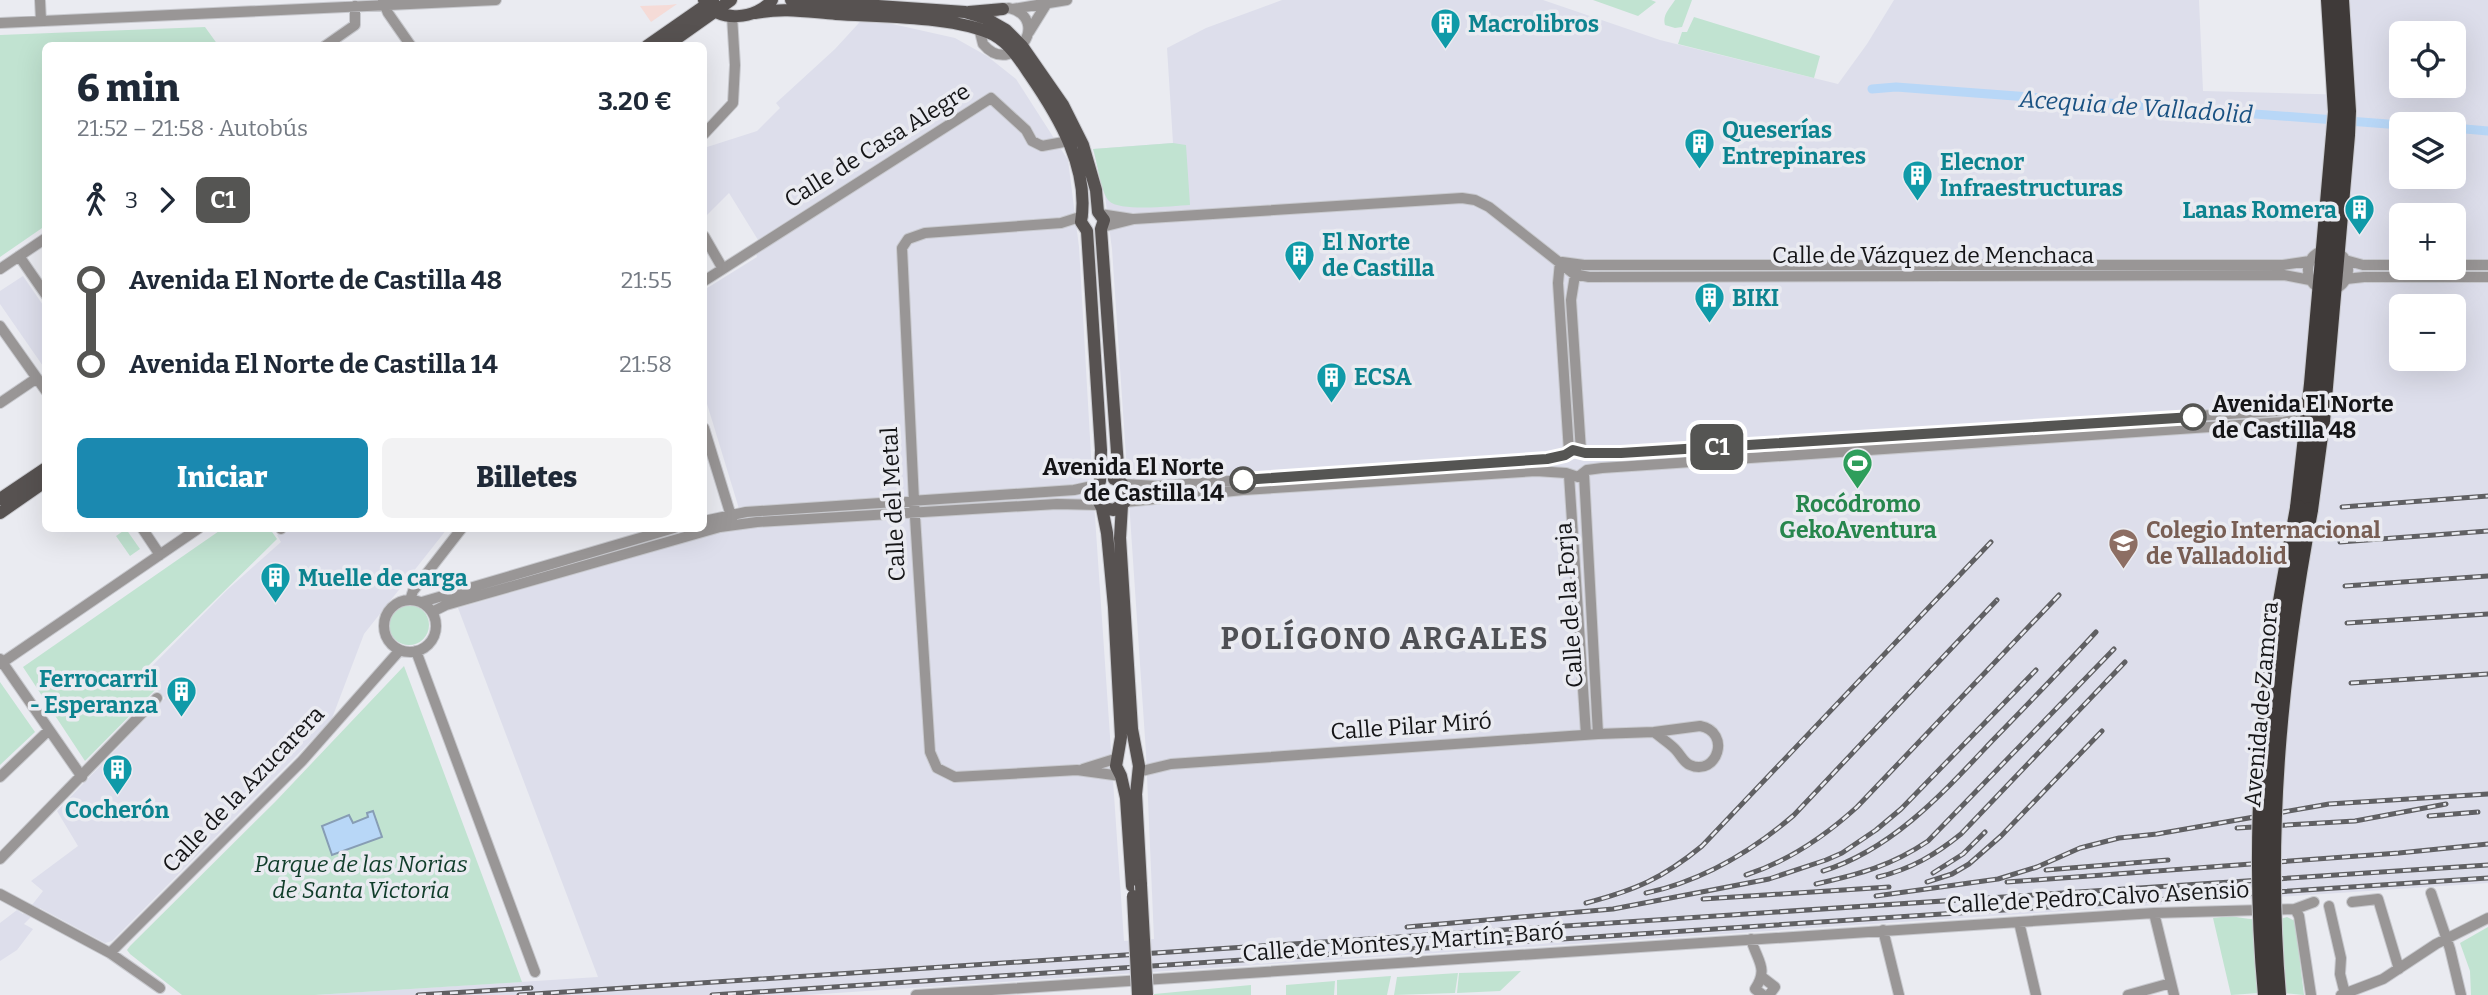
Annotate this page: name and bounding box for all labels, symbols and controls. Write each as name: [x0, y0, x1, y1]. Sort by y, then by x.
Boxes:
building icon: Macrolibros: [1428, 7, 1462, 51]
place label: Macrolibros: [1468, 10, 1599, 38]
map controls: [2389, 21, 2466, 371]
button: locate: [2389, 21, 2466, 98]
text: 6 min: [77, 65, 179, 111]
street label: Calle de Casa Alegre: [779, 77, 975, 213]
water label: Acequia de Valladolid: [2017, 85, 2254, 129]
text: 3.20 €: [598, 86, 672, 117]
button: layers: [2389, 112, 2466, 189]
text: 21:52 – 21:58 · Autobús: [77, 114, 308, 142]
place label: Queserías Entrepinares: [1722, 116, 1866, 170]
building icon: Queserías Entrepinares: [1682, 126, 1716, 170]
place label: Elecnor Infraestructuras: [1940, 148, 2123, 202]
building icon: Elecnor Infraestructuras: [1900, 158, 1934, 202]
icon: walk: [77, 181, 115, 219]
icon: forward: [148, 181, 186, 219]
text: 3: [125, 186, 138, 214]
text: C1: [210, 186, 236, 214]
building icon: Lanas Romera: [2343, 193, 2377, 237]
place label: Lanas Romera: [2182, 196, 2337, 224]
button: +: [2389, 203, 2466, 280]
place label: El Norte de Castilla: [1322, 228, 1435, 282]
building icon: El Norte de Castilla: [1282, 238, 1316, 282]
street label: Calle de Vázquez de Menchaca: [1772, 241, 2094, 269]
text: Avenida El Norte de Castilla 48: [129, 265, 502, 296]
text: 21:55: [621, 266, 672, 294]
building icon: BIKI: [1692, 281, 1726, 325]
place label: BIKI: [1732, 284, 1779, 312]
button: −: [2389, 294, 2466, 371]
text: Avenida El Norte de Castilla 14: [129, 349, 498, 380]
text: 21:58: [619, 350, 672, 378]
building icon: ECSA: [1314, 360, 1348, 404]
place label: ECSA: [1354, 363, 1412, 391]
place label: Avenida El Norte de Castilla 48: [2212, 390, 2394, 444]
marker: Avenida El Norte de Castilla 48: [2180, 404, 2206, 430]
line badge: C1: [1686, 424, 1748, 470]
street label: Calle del Metal: [875, 426, 911, 582]
text: C1: [1704, 433, 1730, 461]
button: Iniciar: [77, 438, 368, 518]
button: Billetes: [382, 438, 672, 518]
sports icon: Rocódromo GekoAventura: [1841, 446, 1875, 490]
place label: Avenida El Norte de Castilla 14: [1042, 453, 1224, 507]
marker: Avenida El Norte de Castilla 14: [1230, 467, 1256, 493]
place label: Rocódromo GekoAventura: [1779, 490, 1937, 544]
place label: Colegio Internacional de Valladolid: [2146, 516, 2381, 570]
street label: Calle de la Forja: [1549, 521, 1589, 689]
school or university icon: Colegio Internacional de Valladolid: [2106, 526, 2140, 570]
building icon: Muelle de carga: [258, 561, 292, 605]
place label: Muelle de carga: [298, 564, 468, 592]
street label: Avenida de Zamora: [2238, 600, 2284, 808]
district label: POLÍGONO ARGALES: [1220, 619, 1550, 657]
place label: Ferrocarril - Esperanza: [30, 665, 158, 719]
building icon: Ferrocarril - Esperanza: [164, 675, 198, 719]
street label: Calle de la Azucarera: [156, 699, 330, 878]
street label: Calle Pilar Miró: [1329, 706, 1493, 746]
building icon: Cocherón: [100, 752, 134, 796]
place label: Cocherón: [65, 796, 170, 824]
park label: Parque de las Norias de Santa Victoria: [254, 850, 468, 904]
street label: Calle de Pedro Calvo Asensio: [1946, 875, 2250, 919]
street label: Calle de Montes y Martín-Baró: [1241, 917, 1565, 967]

